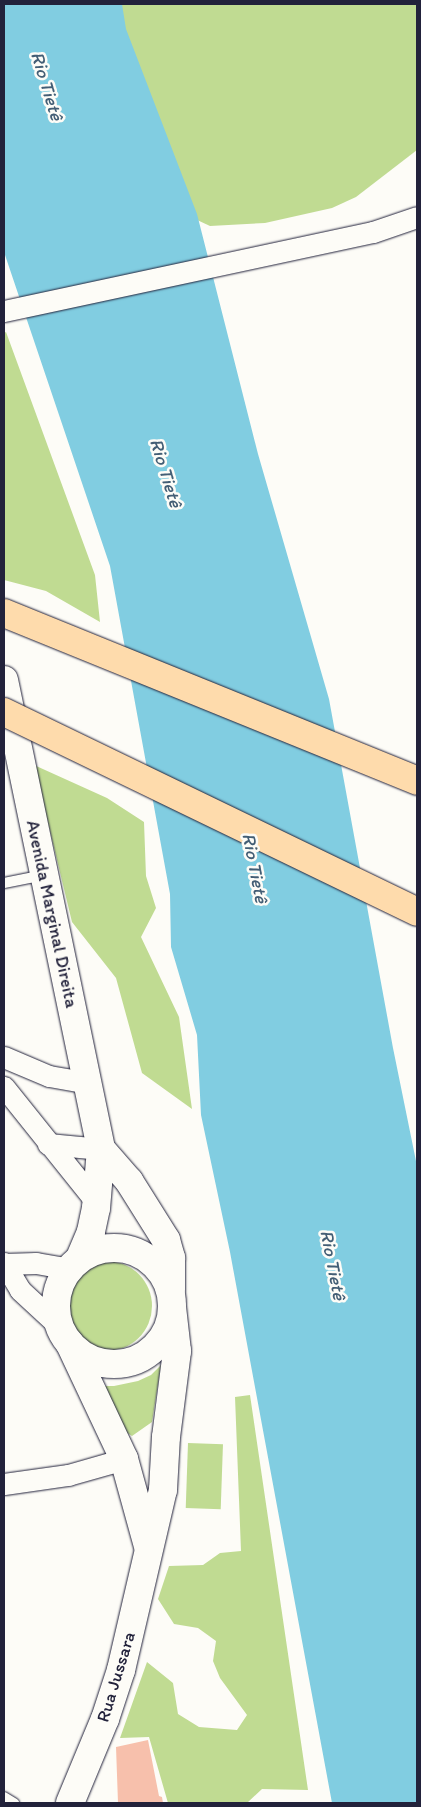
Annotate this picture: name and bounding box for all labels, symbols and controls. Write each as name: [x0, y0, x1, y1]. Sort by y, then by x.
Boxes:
water label: Rio Tietê: [26, 49, 68, 123]
water label: Rio Tietê: [145, 436, 187, 510]
street label: Avenida Marginal Direita: [22, 818, 82, 1010]
water label: Rio Tietê: [237, 831, 273, 905]
water label: Rio Tietê: [315, 1228, 351, 1302]
street label: Rua Jussara: [92, 1629, 140, 1725]

